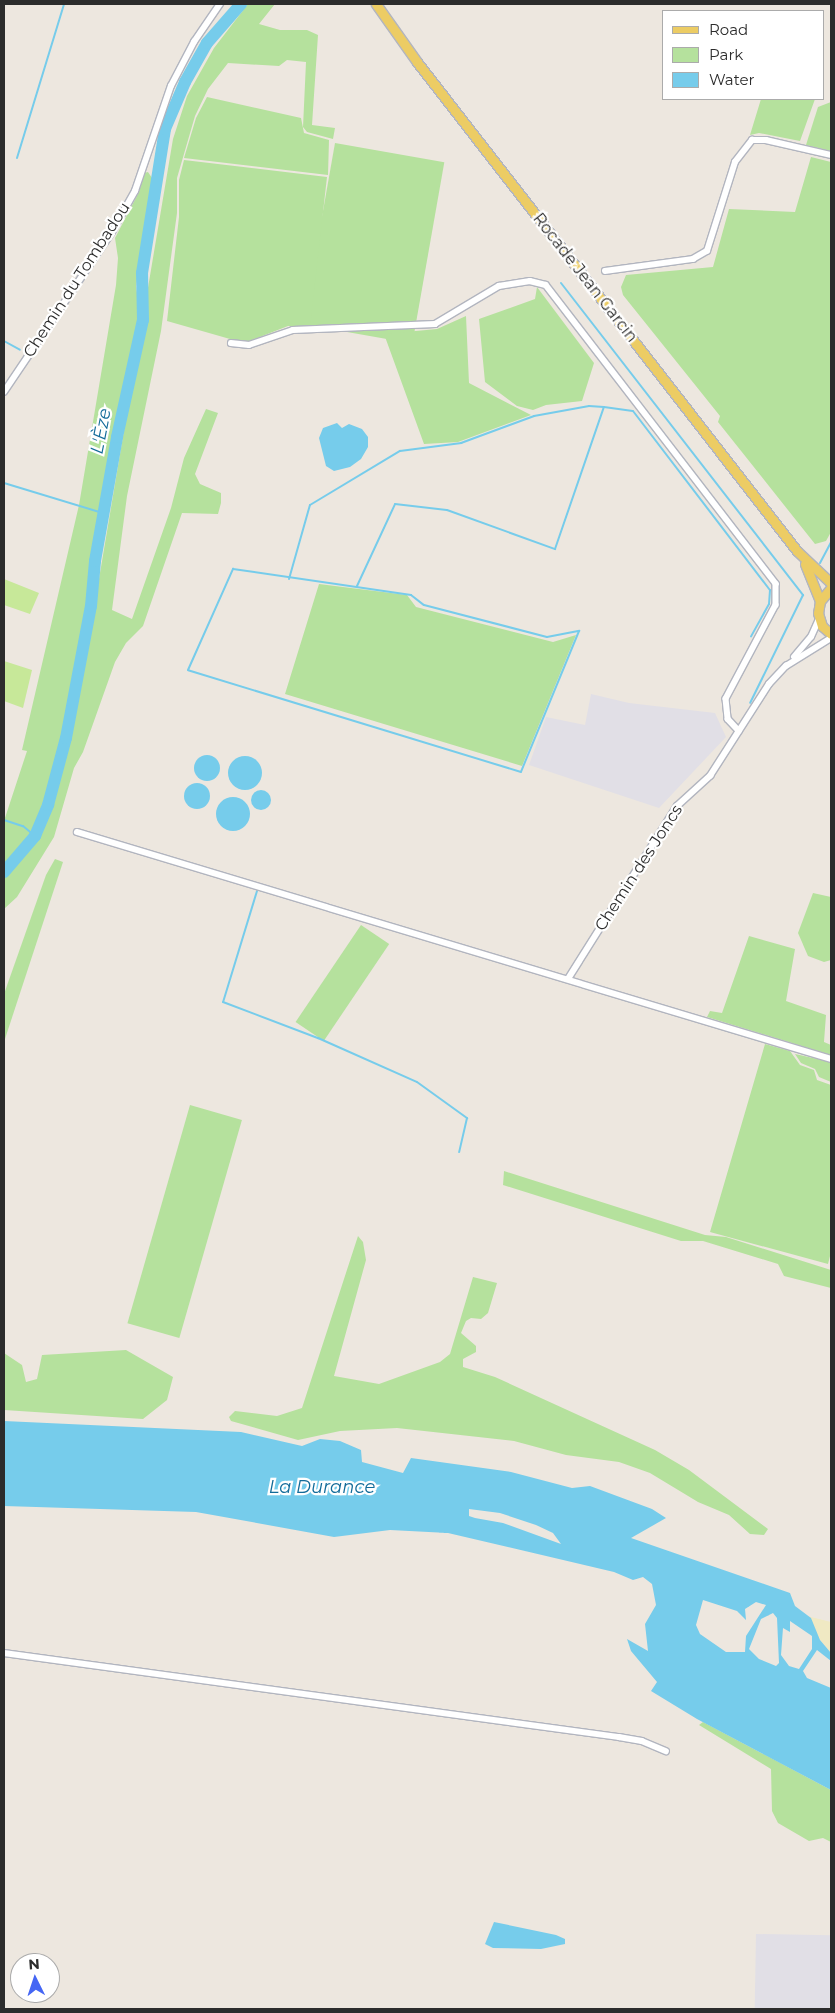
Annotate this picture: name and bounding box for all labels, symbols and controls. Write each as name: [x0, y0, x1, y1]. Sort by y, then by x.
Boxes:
legend: [662, 10, 825, 100]
text: Road: [709, 20, 748, 39]
text: Park: [709, 45, 743, 64]
text: Water: [709, 70, 755, 89]
street label: Chemin du Tombadou: [20, 199, 134, 361]
street label: Rocade Jean Garcin: [529, 210, 641, 346]
water label: L'Èze: [86, 406, 116, 456]
street label: Chemin des Joncs: [591, 801, 687, 935]
water label: La Durance: [269, 1476, 375, 1498]
north arrow: [10, 1953, 60, 2003]
text: N: [28, 1955, 40, 1973]

